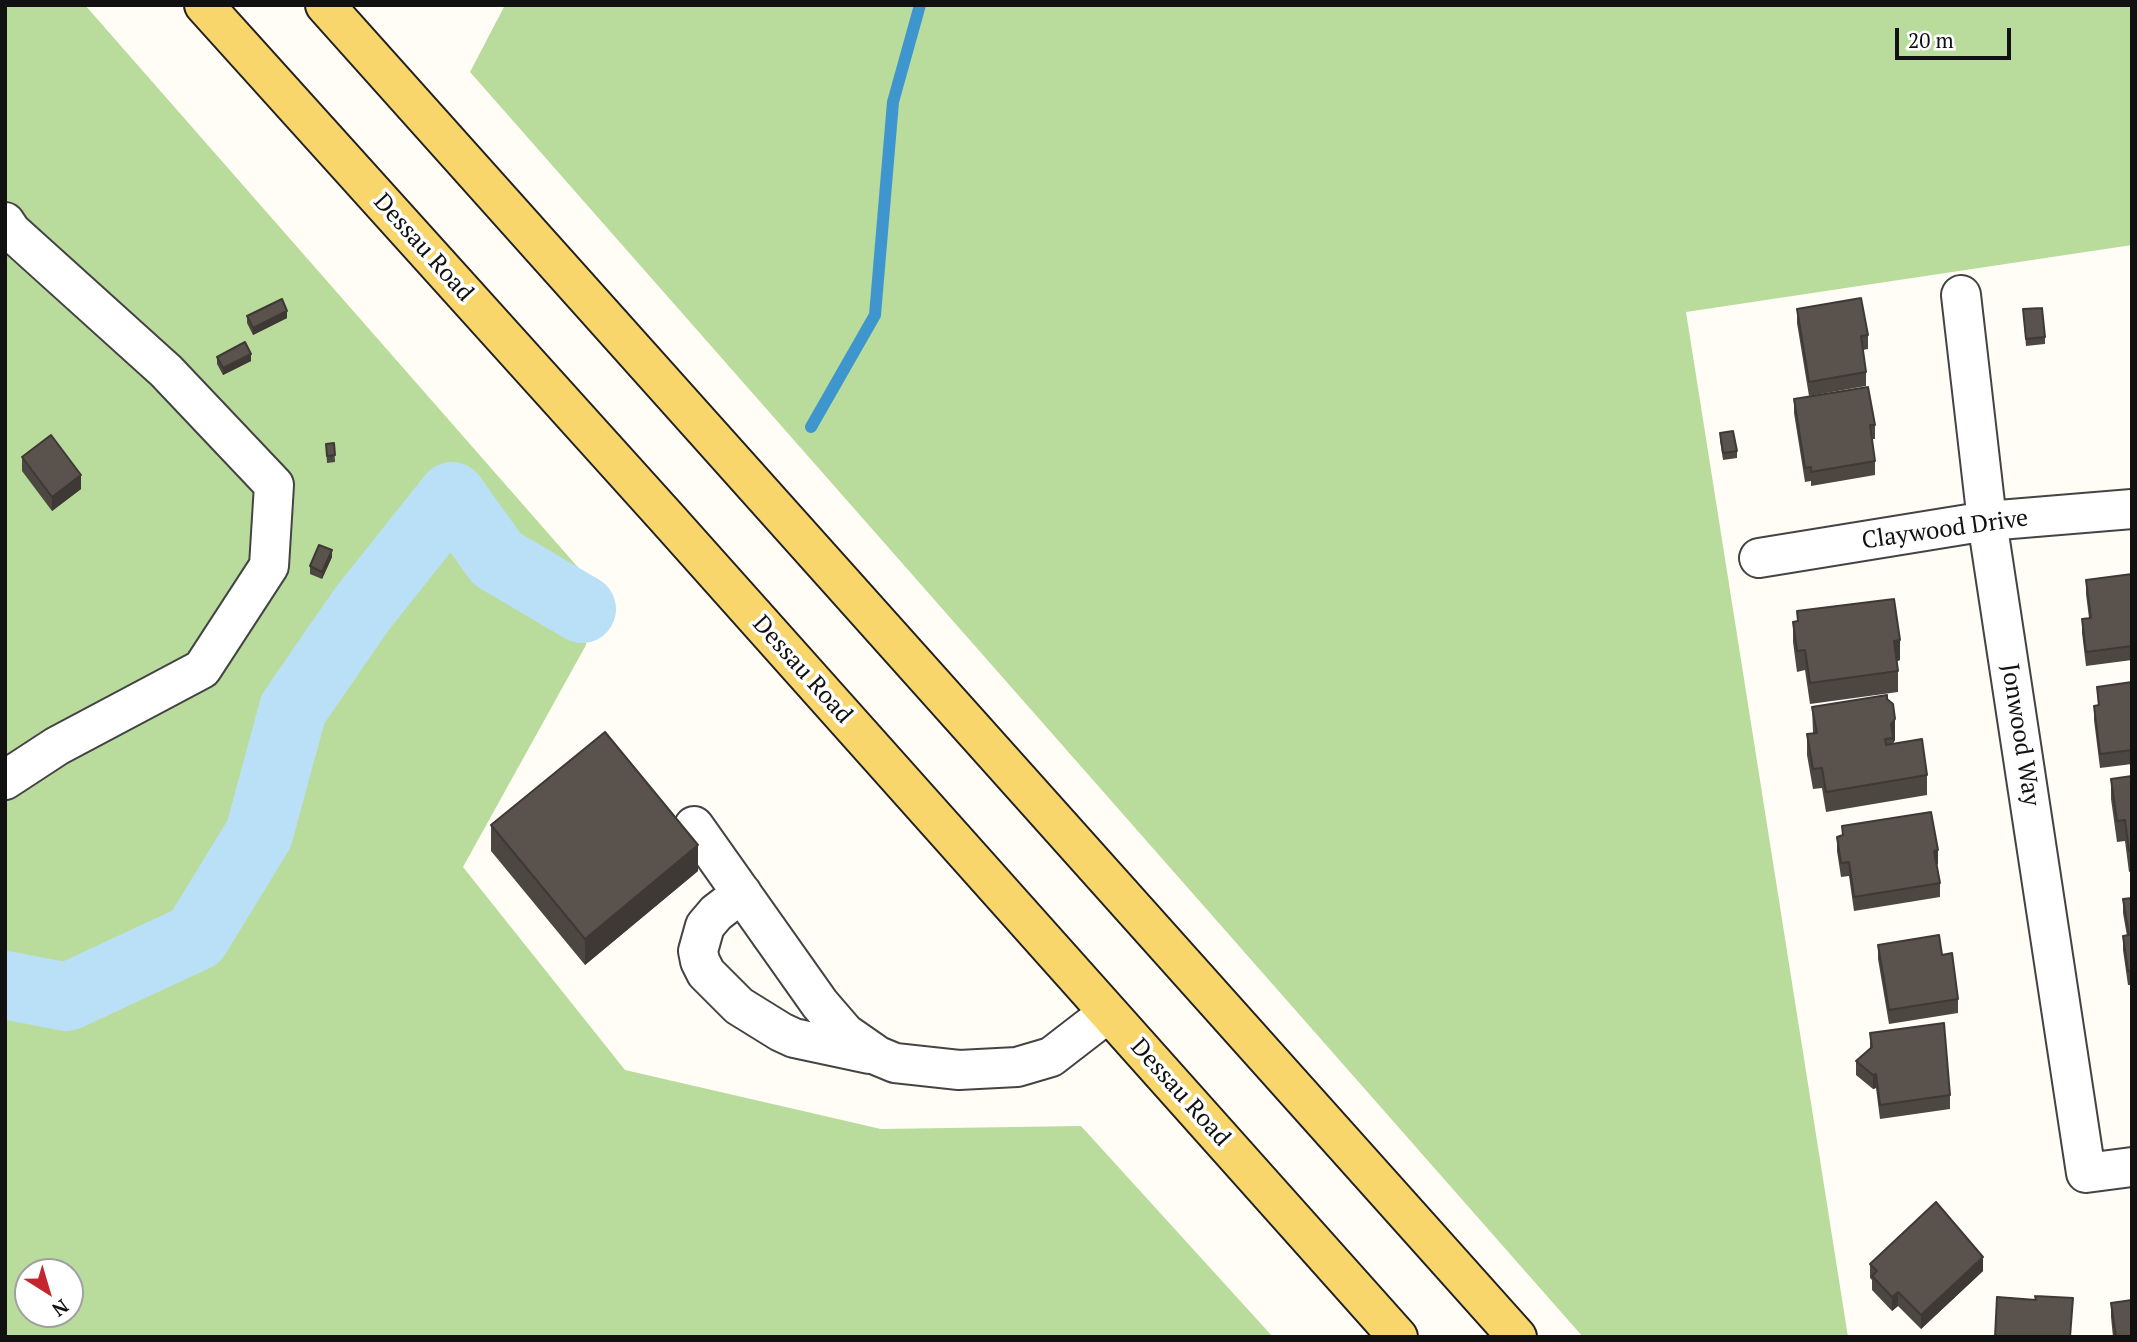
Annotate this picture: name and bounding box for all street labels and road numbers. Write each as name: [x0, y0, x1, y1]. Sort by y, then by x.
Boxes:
street label: Dessau Road: [367, 188, 479, 308]
street label: Claywood Drive: [1860, 504, 2030, 556]
street label: Dessau Road: [746, 610, 858, 730]
street label: Jonwood Way: [1995, 662, 2045, 808]
street label: Dessau Road: [1124, 1033, 1236, 1153]

